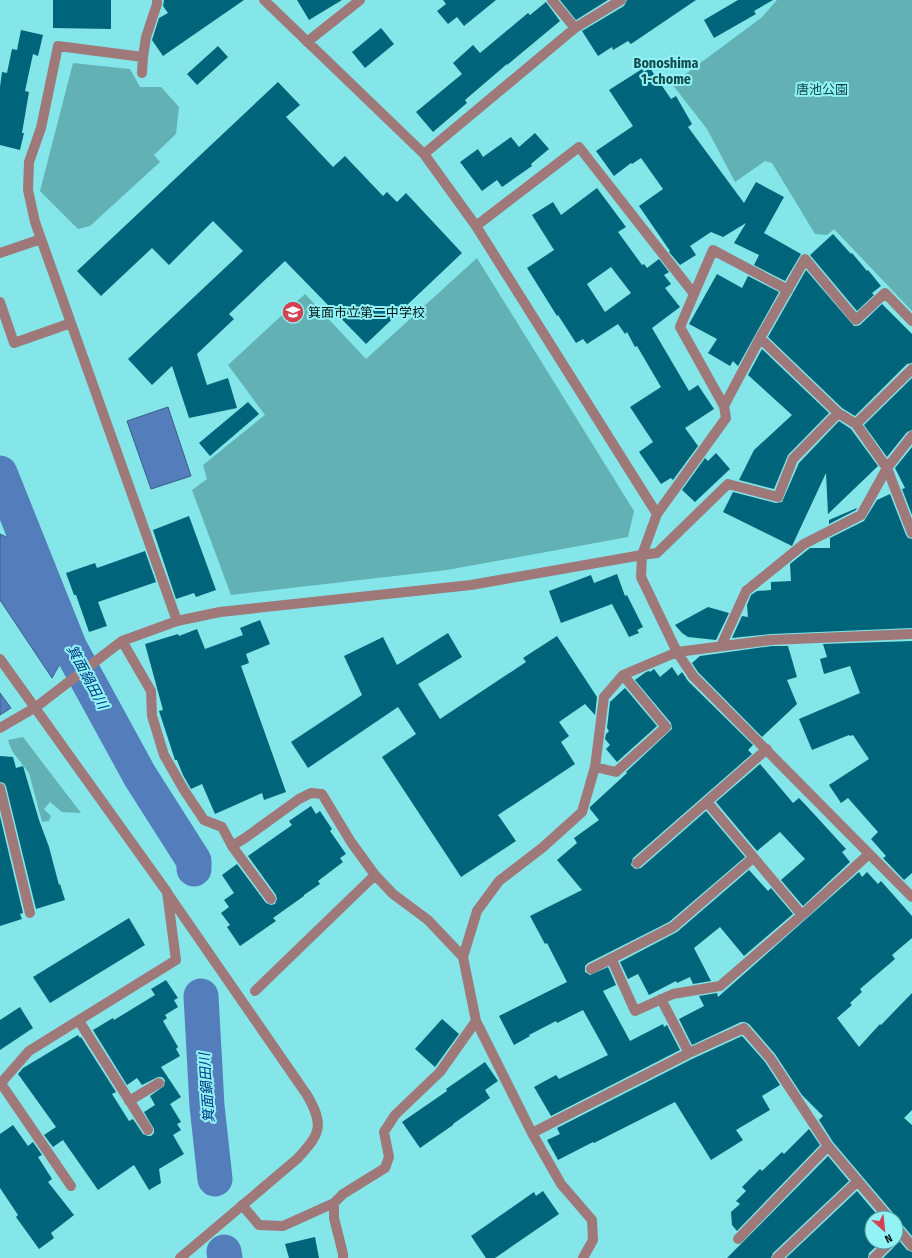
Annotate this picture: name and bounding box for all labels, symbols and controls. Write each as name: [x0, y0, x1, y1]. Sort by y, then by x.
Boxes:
district label: Bonoshima 1-chome: [634, 55, 698, 88]
park label: 唐池公園: [796, 82, 848, 97]
school or university icon: 箕面市立第二中学校: [280, 299, 306, 325]
place label: 箕面市立第二中学校: [308, 305, 425, 320]
water label: 箕面鍋田川: [63, 642, 112, 714]
water label: 箕面鍋田川: [196, 1050, 218, 1124]
north arrow: [864, 1210, 904, 1250]
text: N: [882, 1231, 894, 1246]

